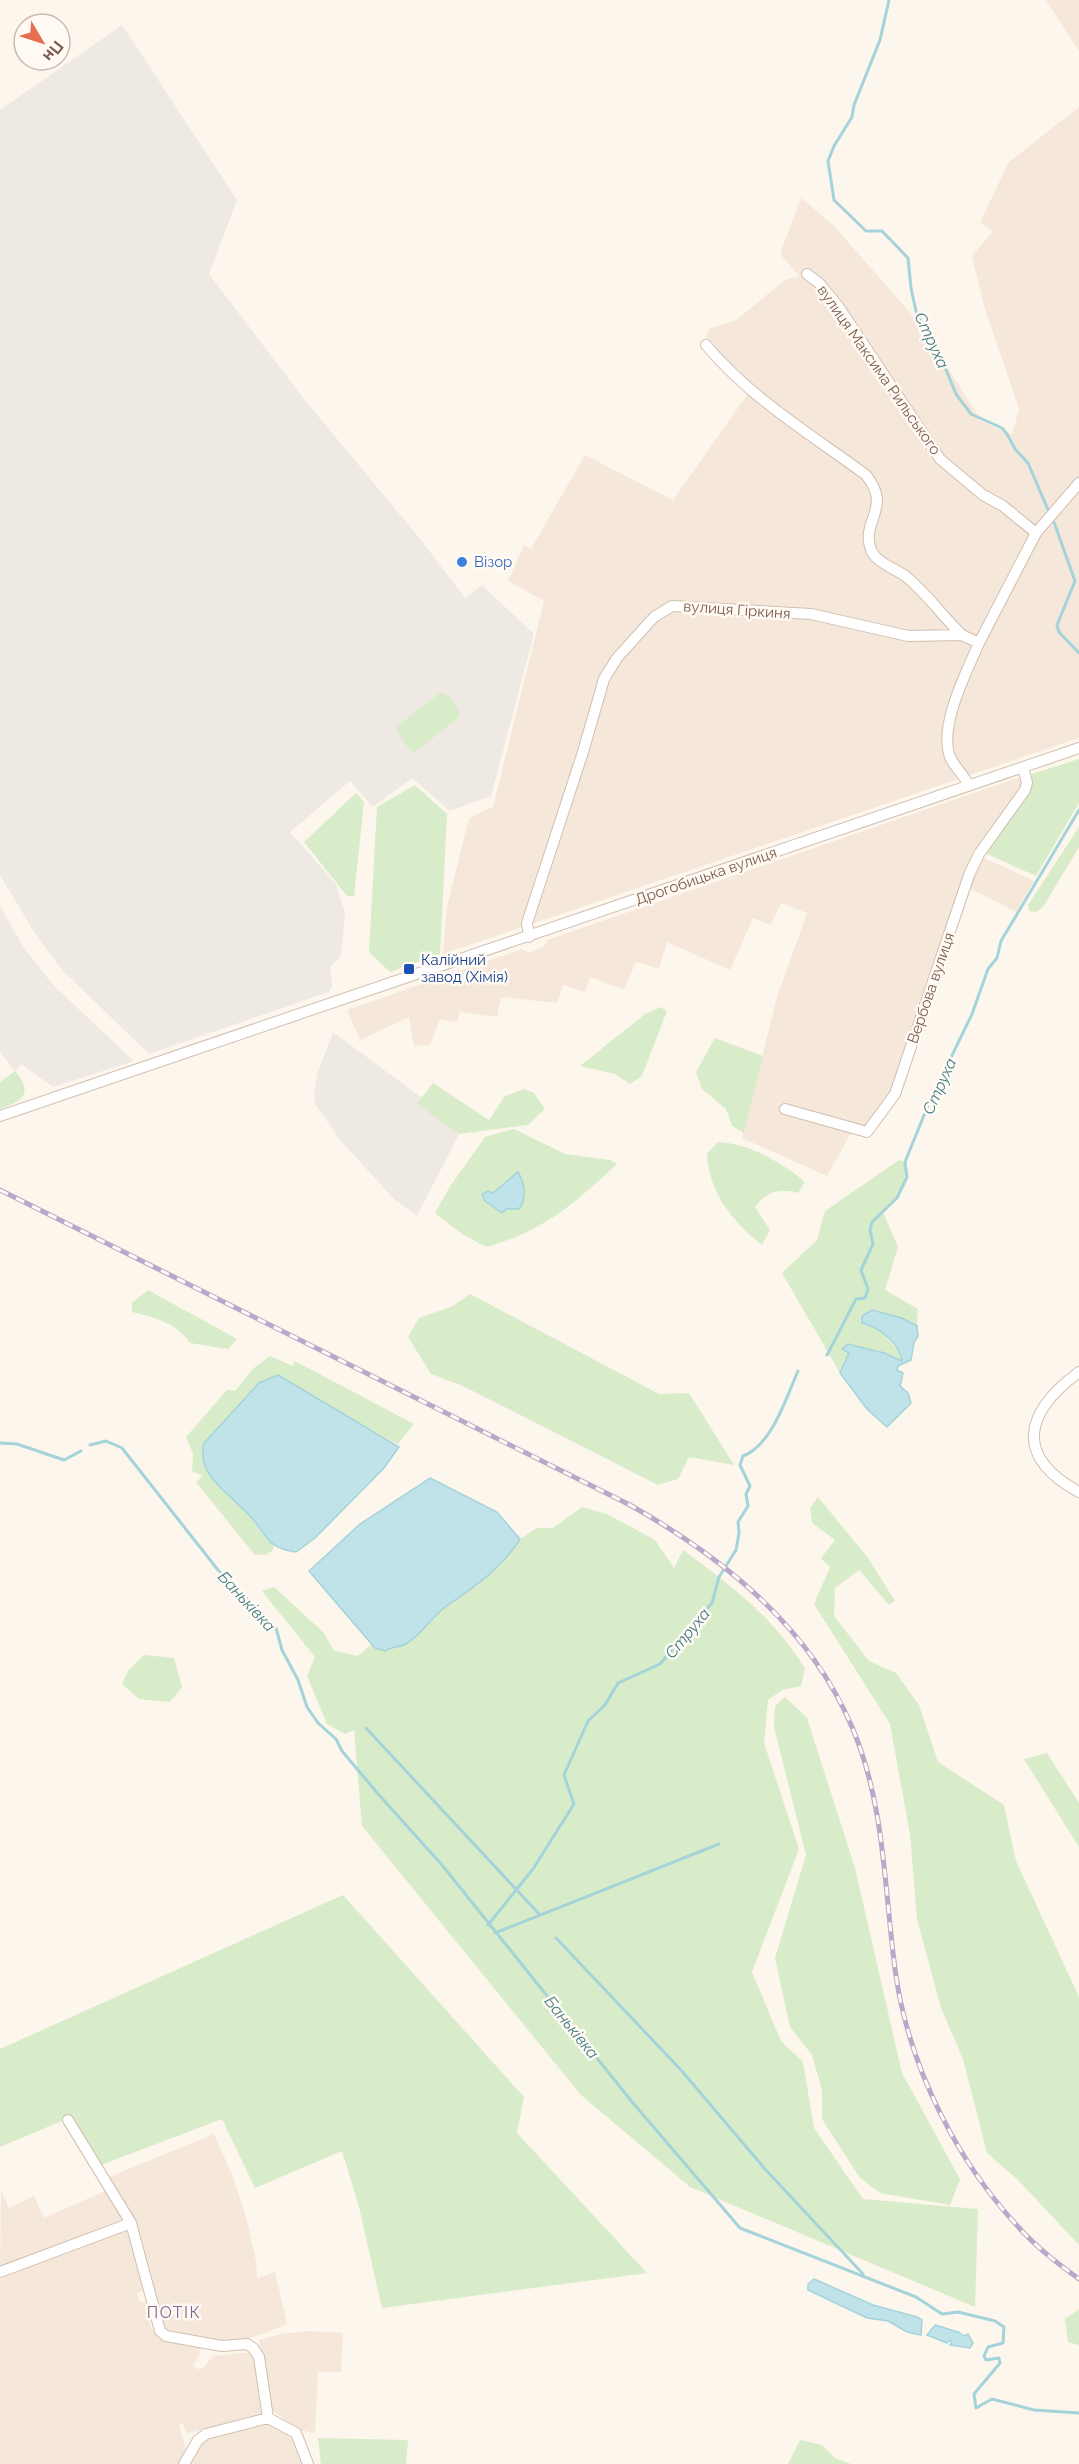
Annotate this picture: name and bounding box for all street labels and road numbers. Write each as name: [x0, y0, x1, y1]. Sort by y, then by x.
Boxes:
street label: вулиця Максима Рильського: [813, 282, 945, 458]
street label: вулиця Гіркиня: [683, 597, 791, 623]
street label: Дрогобицька вулиця: [633, 843, 779, 909]
street label: Вербова вулиця: [904, 930, 958, 1046]

